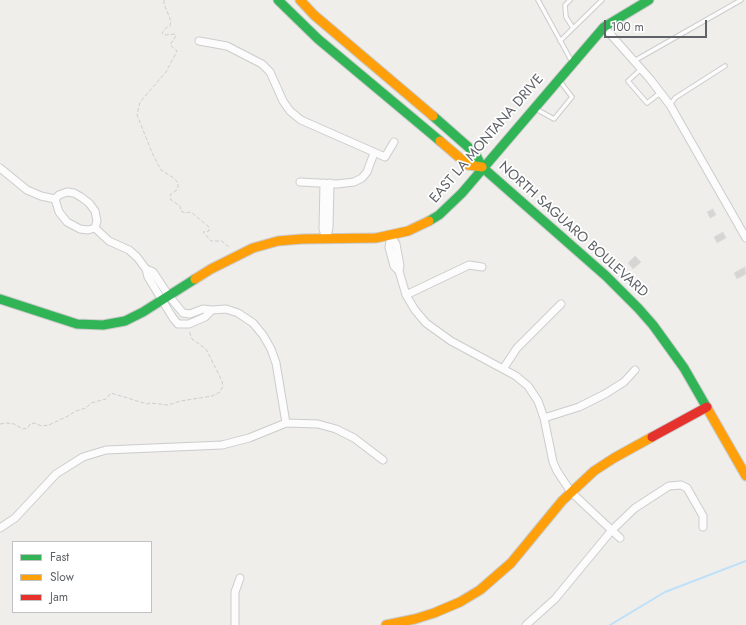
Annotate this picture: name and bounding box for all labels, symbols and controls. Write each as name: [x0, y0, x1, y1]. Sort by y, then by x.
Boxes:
scale bar: [606, 12, 709, 38]
text: 100 m: [611, 18, 644, 36]
street label: EAST LA MONTANA DRIVE: [427, 71, 547, 207]
street label: NORTH SAGUARO BOULEVARD: [495, 159, 651, 301]
legend: [12, 541, 152, 613]
text: Fast: [50, 548, 69, 566]
text: Slow: [50, 568, 74, 586]
text: Jam: [50, 588, 68, 606]

